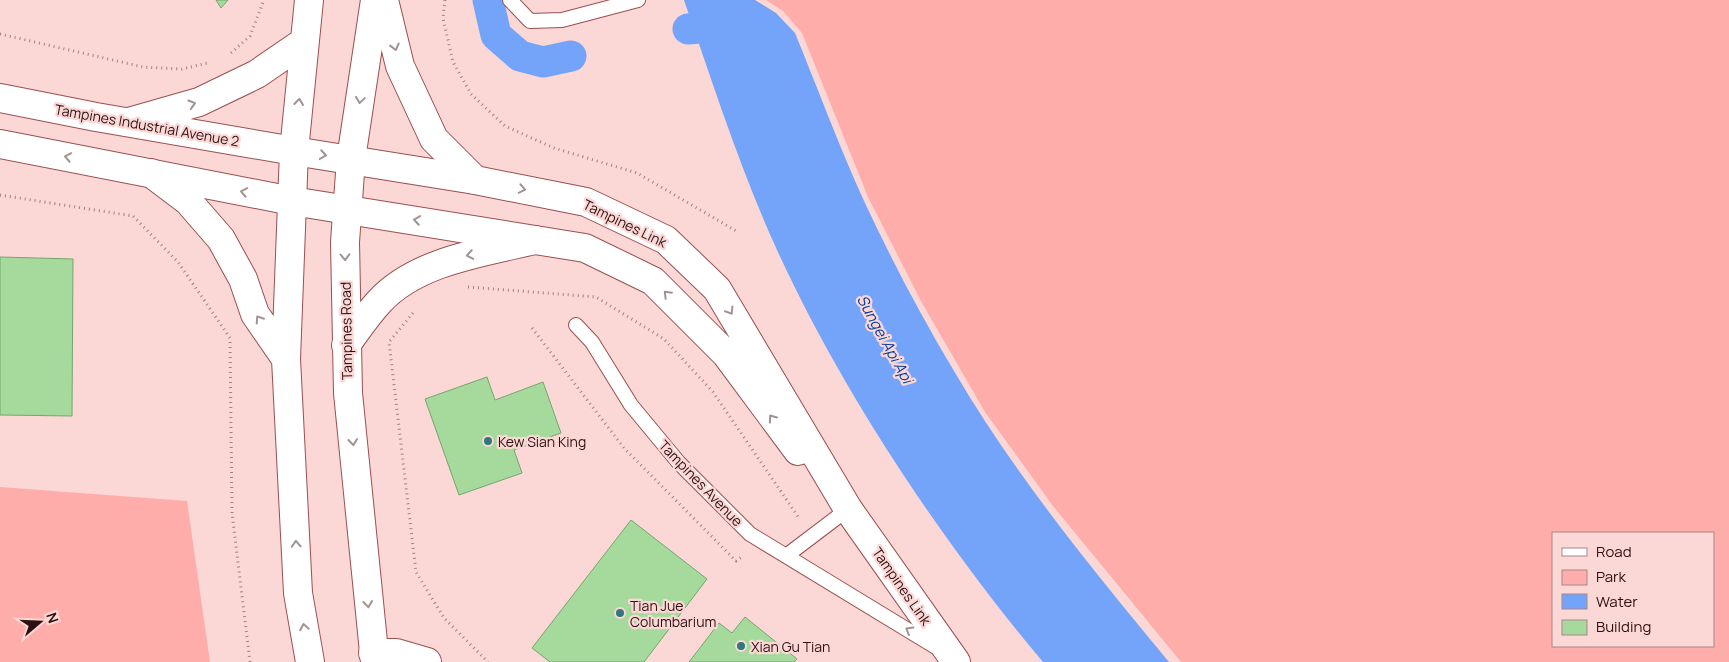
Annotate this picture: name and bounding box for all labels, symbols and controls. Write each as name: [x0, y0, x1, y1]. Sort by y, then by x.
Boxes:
one-way arrow: [389, 43, 400, 52]
one-way arrow: [355, 97, 366, 105]
one-way arrow: [293, 98, 304, 106]
street label: Tampines Industrial Avenue 2: [53, 99, 241, 151]
one-way arrow: [188, 99, 196, 109]
one-way arrow: [319, 149, 327, 160]
one-way arrow: [64, 153, 72, 163]
one-way arrow: [518, 183, 527, 194]
one-way arrow: [239, 187, 248, 197]
street label: Tampines Link: [580, 195, 671, 252]
one-way arrow: [413, 216, 422, 226]
one-way arrow: [466, 249, 475, 259]
one-way arrow: [340, 254, 350, 262]
street label: Tampines Road: [336, 282, 356, 380]
one-way arrow: [664, 291, 673, 300]
water label: Sungei Api Api: [852, 291, 919, 389]
one-way arrow: [724, 305, 734, 314]
one-way arrow: [255, 315, 265, 324]
one-way arrow: [769, 414, 778, 424]
place label: Kew Sian King: [498, 432, 586, 451]
marker: Kew Sian King: [482, 435, 494, 447]
street label: Tampines Avenue: [655, 436, 747, 530]
one-way arrow: [347, 438, 358, 446]
legend: [1552, 532, 1714, 647]
one-way arrow: [290, 540, 301, 548]
text: Road: [1596, 541, 1632, 562]
street label: Tampines Link: [868, 543, 936, 630]
text: Park: [1596, 566, 1626, 587]
text: Water: [1596, 591, 1638, 612]
place label: Tian Jue Columbarium: [630, 596, 716, 631]
north arrow: [15, 597, 65, 647]
one-way arrow: [363, 600, 374, 608]
marker: Tian Jue Columbarium: [614, 607, 626, 619]
text: N: [42, 610, 63, 625]
text: Building: [1596, 616, 1651, 637]
one-way arrow: [299, 623, 309, 632]
one-way arrow: [905, 627, 914, 637]
place label: Xian Gu Tian: [751, 637, 830, 656]
marker: Xian Gu Tian: [735, 640, 747, 652]

